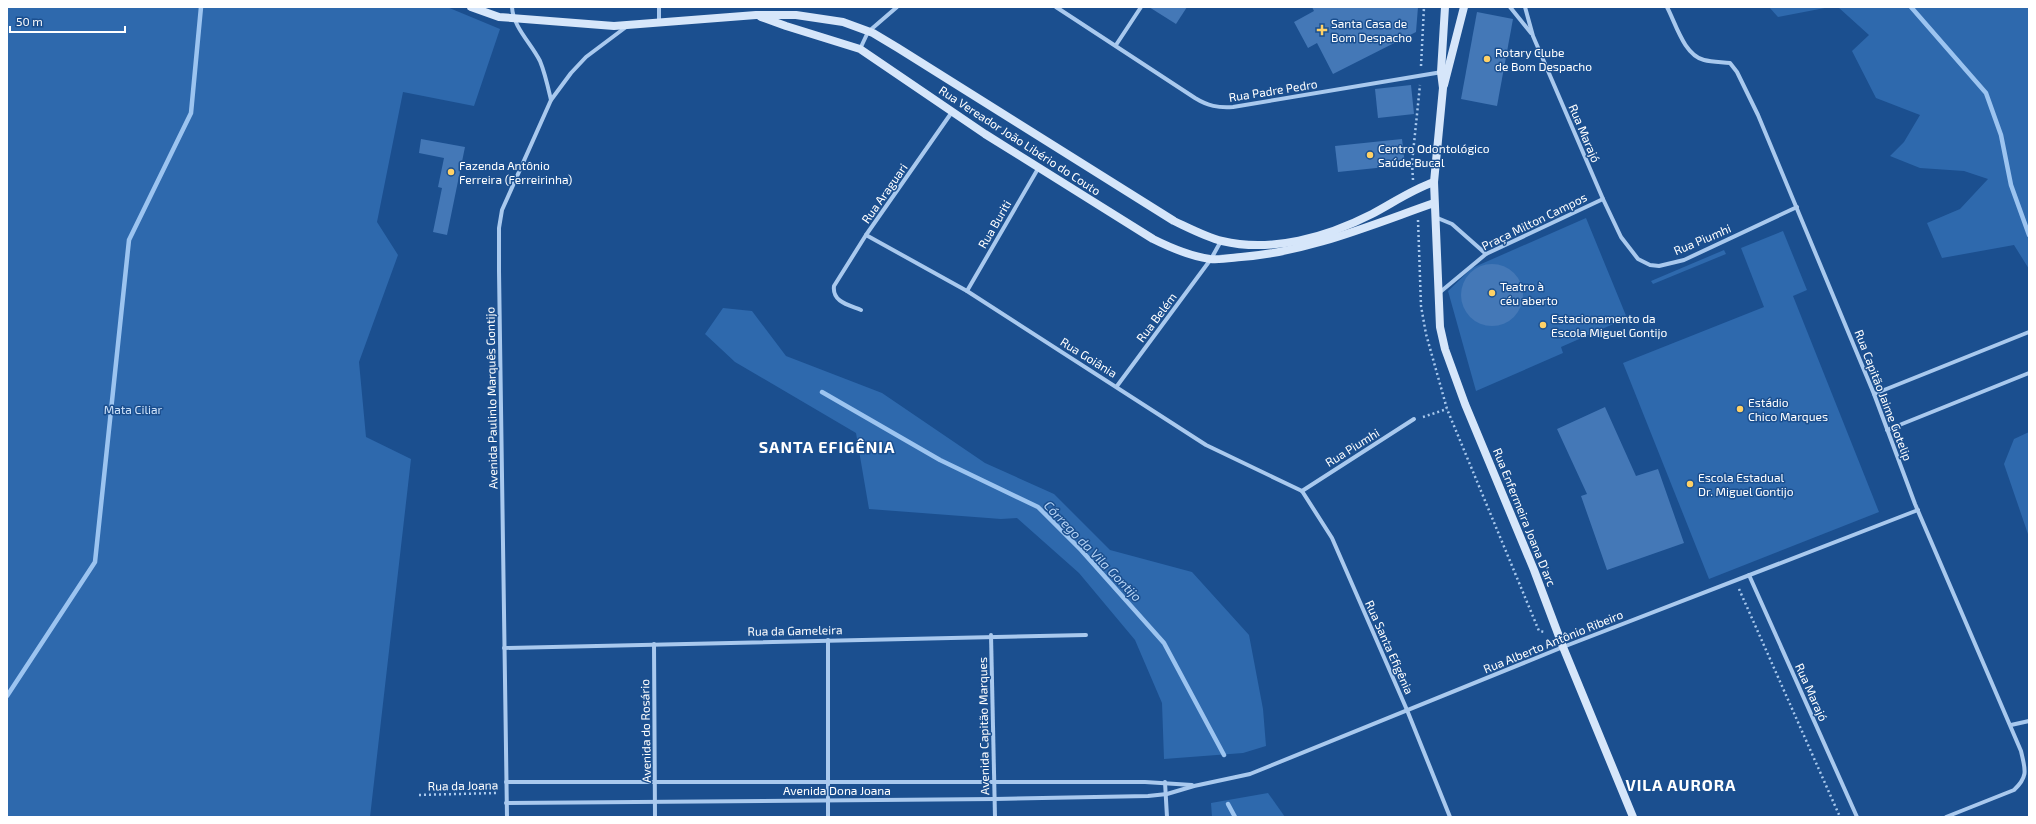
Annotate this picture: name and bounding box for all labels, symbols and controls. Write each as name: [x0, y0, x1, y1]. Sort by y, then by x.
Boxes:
scale bar: [10, 8, 125, 34]
text: 50 m: [16, 14, 43, 28]
place label: Santa Casa de Bom Despacho: [1331, 16, 1412, 44]
marker: Santa Casa de Bom Despacho: [1316, 24, 1328, 36]
place label: Rotary Clube de Bom Despacho: [1495, 45, 1592, 73]
marker: Rotary Clube de Bom Despacho: [1482, 54, 1492, 64]
street label: Rua Padre Pedro: [1228, 76, 1319, 104]
street label: Rua Vereador João Libério do Couto: [937, 82, 1104, 198]
street label: Rua Marajó: [1566, 102, 1604, 165]
place label: Centro Odontológico Saúde Bucal: [1378, 141, 1490, 169]
marker: Centro Odontológico Saúde Bucal: [1365, 150, 1375, 160]
place label: Fazenda Antônio Ferreira (Ferreirinha): [459, 158, 572, 186]
street label: Rua Araguari: [858, 160, 910, 226]
marker: Fazenda Antônio Ferreira (Ferreirinha): [446, 167, 456, 177]
street label: Praça Milton Campos: [1479, 189, 1589, 253]
street label: Rua Buriti: [975, 197, 1013, 251]
street label: Rua Piumhi: [1671, 221, 1733, 257]
place label: Teatro à céu aberto: [1500, 279, 1558, 307]
marker: Teatro à céu aberto: [1487, 288, 1497, 298]
street label: Rua Belém: [1133, 290, 1179, 344]
street label: Avenida Paulinlo Marquês Gontijo: [482, 306, 501, 489]
place label: Estacionamento da Escola Miguel Gontijo: [1551, 311, 1668, 340]
marker: Estacionamento da Escola Miguel Gontijo: [1538, 320, 1548, 330]
street label: Rua Capitão Jaime Gotelip: [1852, 327, 1916, 463]
street label: Rua Goiânia: [1058, 334, 1120, 380]
place label: Estádio Chico Marques: [1748, 395, 1828, 423]
park label: Mata Ciliar: [104, 402, 163, 416]
marker: Estádio Chico Marques: [1735, 404, 1745, 414]
street label: Rua Piumhi: [1322, 425, 1382, 469]
district label: SANTA EFIGÊNIA: [759, 437, 895, 456]
street label: Rua Enfermeira Joana D'arc: [1491, 446, 1559, 588]
place label: Escola Estadual Dr. Miguel Gontijo: [1698, 470, 1794, 499]
marker: Escola Estadual Dr. Miguel Gontijo: [1685, 479, 1695, 489]
water label: Córrego da Vila Gontijo: [1041, 497, 1145, 605]
street label: Rua Santa Efigênia: [1363, 598, 1417, 696]
street label: Rua Alberto Antônio Ribeiro: [1481, 606, 1625, 675]
street label: Rua da Gameleira: [747, 622, 843, 638]
street label: Avenida Capitão Marques: [975, 657, 991, 795]
street label: Rua Marajó: [1792, 661, 1831, 724]
street label: Avenida do Rosário: [637, 679, 653, 783]
district label: VILA AURORA: [1625, 775, 1737, 794]
street label: Rua da Joana: [428, 777, 498, 793]
street label: Avenida Dona Joana: [783, 783, 891, 797]

